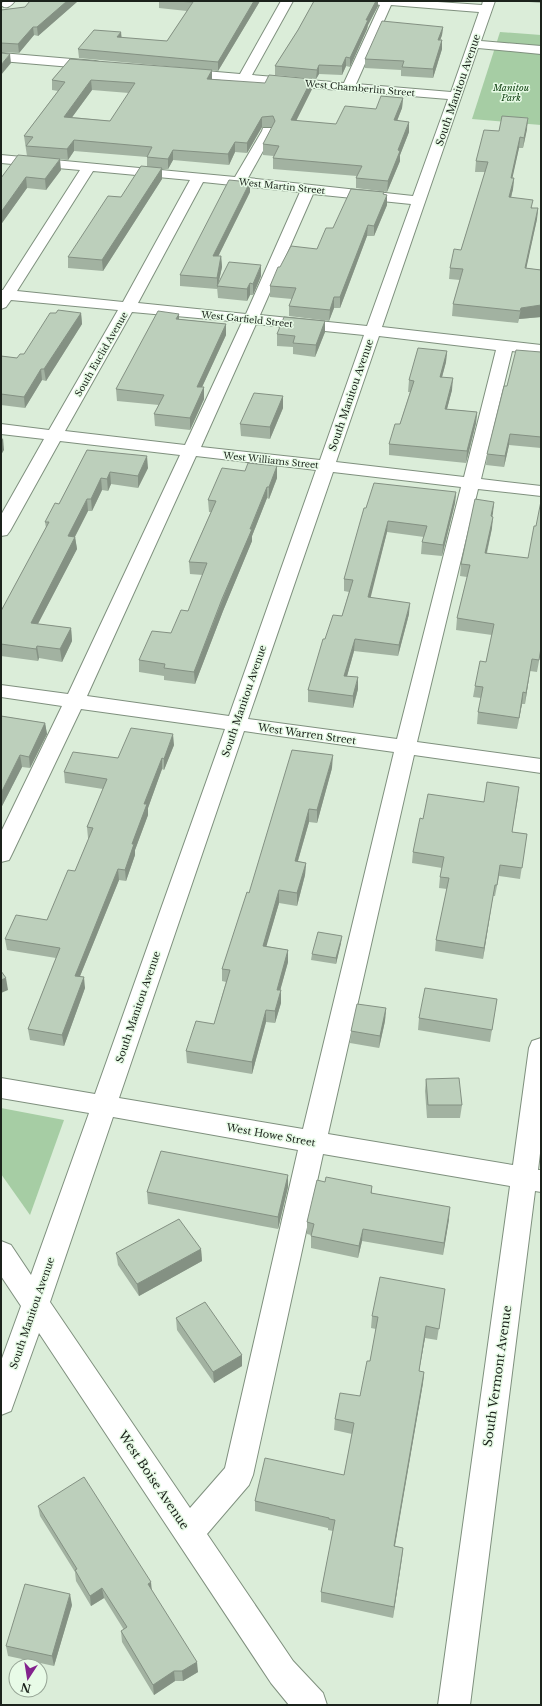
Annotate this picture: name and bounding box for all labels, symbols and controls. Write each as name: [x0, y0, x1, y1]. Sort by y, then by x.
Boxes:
street label: South Manitou Avenue: [433, 32, 483, 148]
street label: West Chamberlin Street: [304, 78, 416, 98]
park label: Manitou Park: [492, 82, 529, 103]
street label: West Martin Street: [237, 176, 326, 196]
street label: West Garfield Street: [200, 309, 294, 329]
street label: South Euclid Avenue: [72, 310, 130, 398]
street label: South Manitou Avenue: [326, 337, 376, 453]
street label: West Williams Street: [222, 449, 320, 471]
street label: South Manitou Avenue: [219, 643, 269, 759]
street label: West Warren Street: [256, 721, 357, 747]
street label: South Manitou Avenue: [113, 949, 163, 1065]
street label: West Howe Street: [224, 1121, 317, 1149]
street label: South Manitou Avenue: [7, 1255, 57, 1371]
street label: South Vermont Avenue: [480, 1304, 514, 1448]
street label: West Boise Avenue: [115, 1427, 193, 1532]
north arrow: [8, 1658, 48, 1698]
text: N: [19, 1680, 32, 1696]

